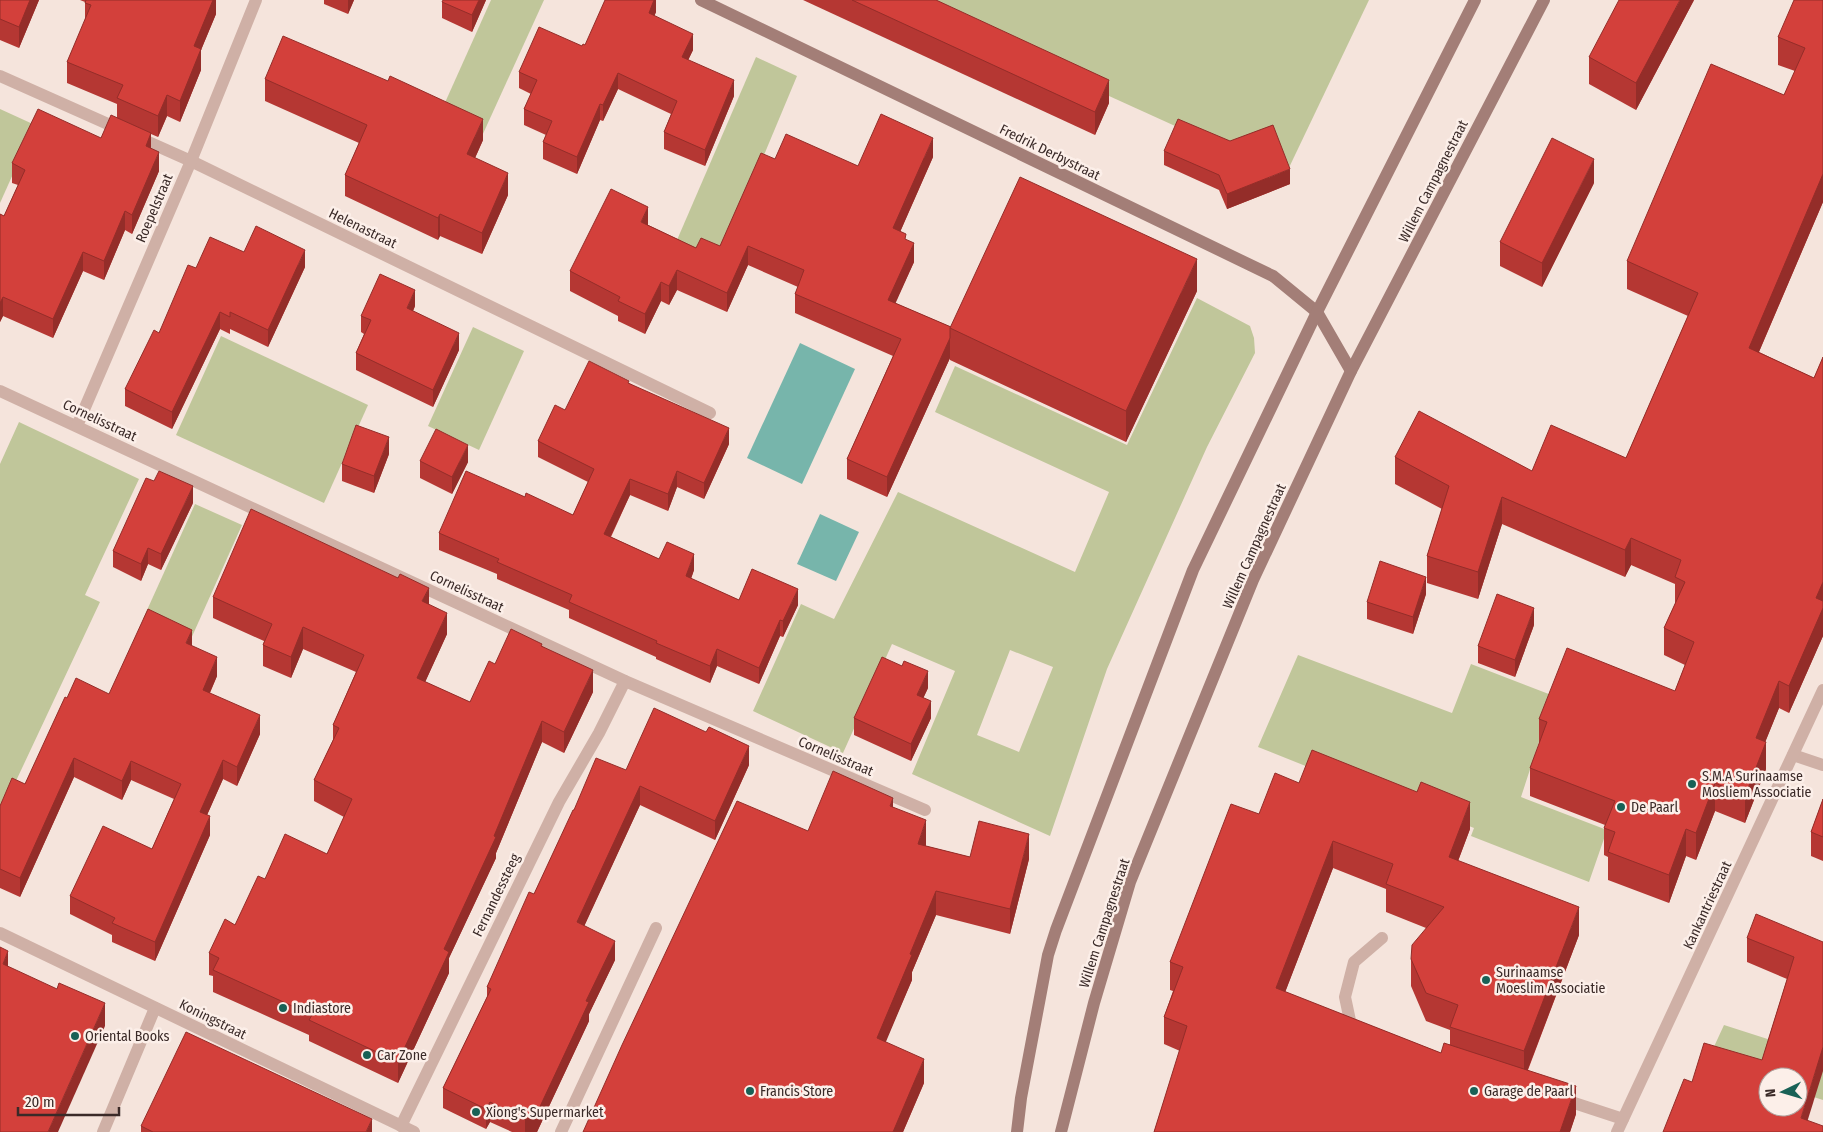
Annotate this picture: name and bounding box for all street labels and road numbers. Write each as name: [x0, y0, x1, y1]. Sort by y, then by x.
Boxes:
street label: Willem Campagnestraat: [1395, 117, 1472, 245]
street label: Fredrik Derbystraat: [997, 121, 1103, 184]
street label: Roepelstraat: [132, 171, 177, 245]
street label: Helenastraat: [326, 205, 400, 252]
street label: Cornelisstraat: [60, 396, 140, 445]
street label: Willem Campagnestraat: [1219, 481, 1290, 611]
street label: Cornelisstraat: [427, 567, 507, 616]
street label: Cornelisstraat: [796, 733, 876, 780]
street label: Fernandessteeg: [469, 851, 524, 939]
street label: Willem Campagnestraat: [1076, 856, 1134, 990]
street label: Kankantriestraat: [1680, 858, 1735, 952]
street label: Koningstraat: [176, 996, 250, 1043]

